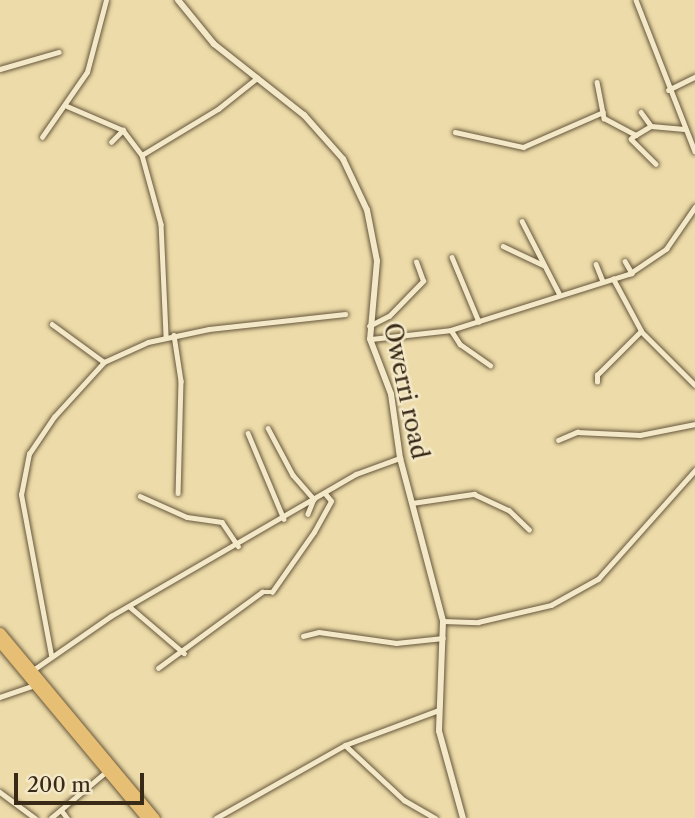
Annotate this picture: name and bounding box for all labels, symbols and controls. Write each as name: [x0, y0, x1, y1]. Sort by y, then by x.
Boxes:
street label: Owerri road: [378, 320, 434, 462]
scale bar: [18, 758, 147, 802]
text: 200 m: [27, 772, 91, 797]

